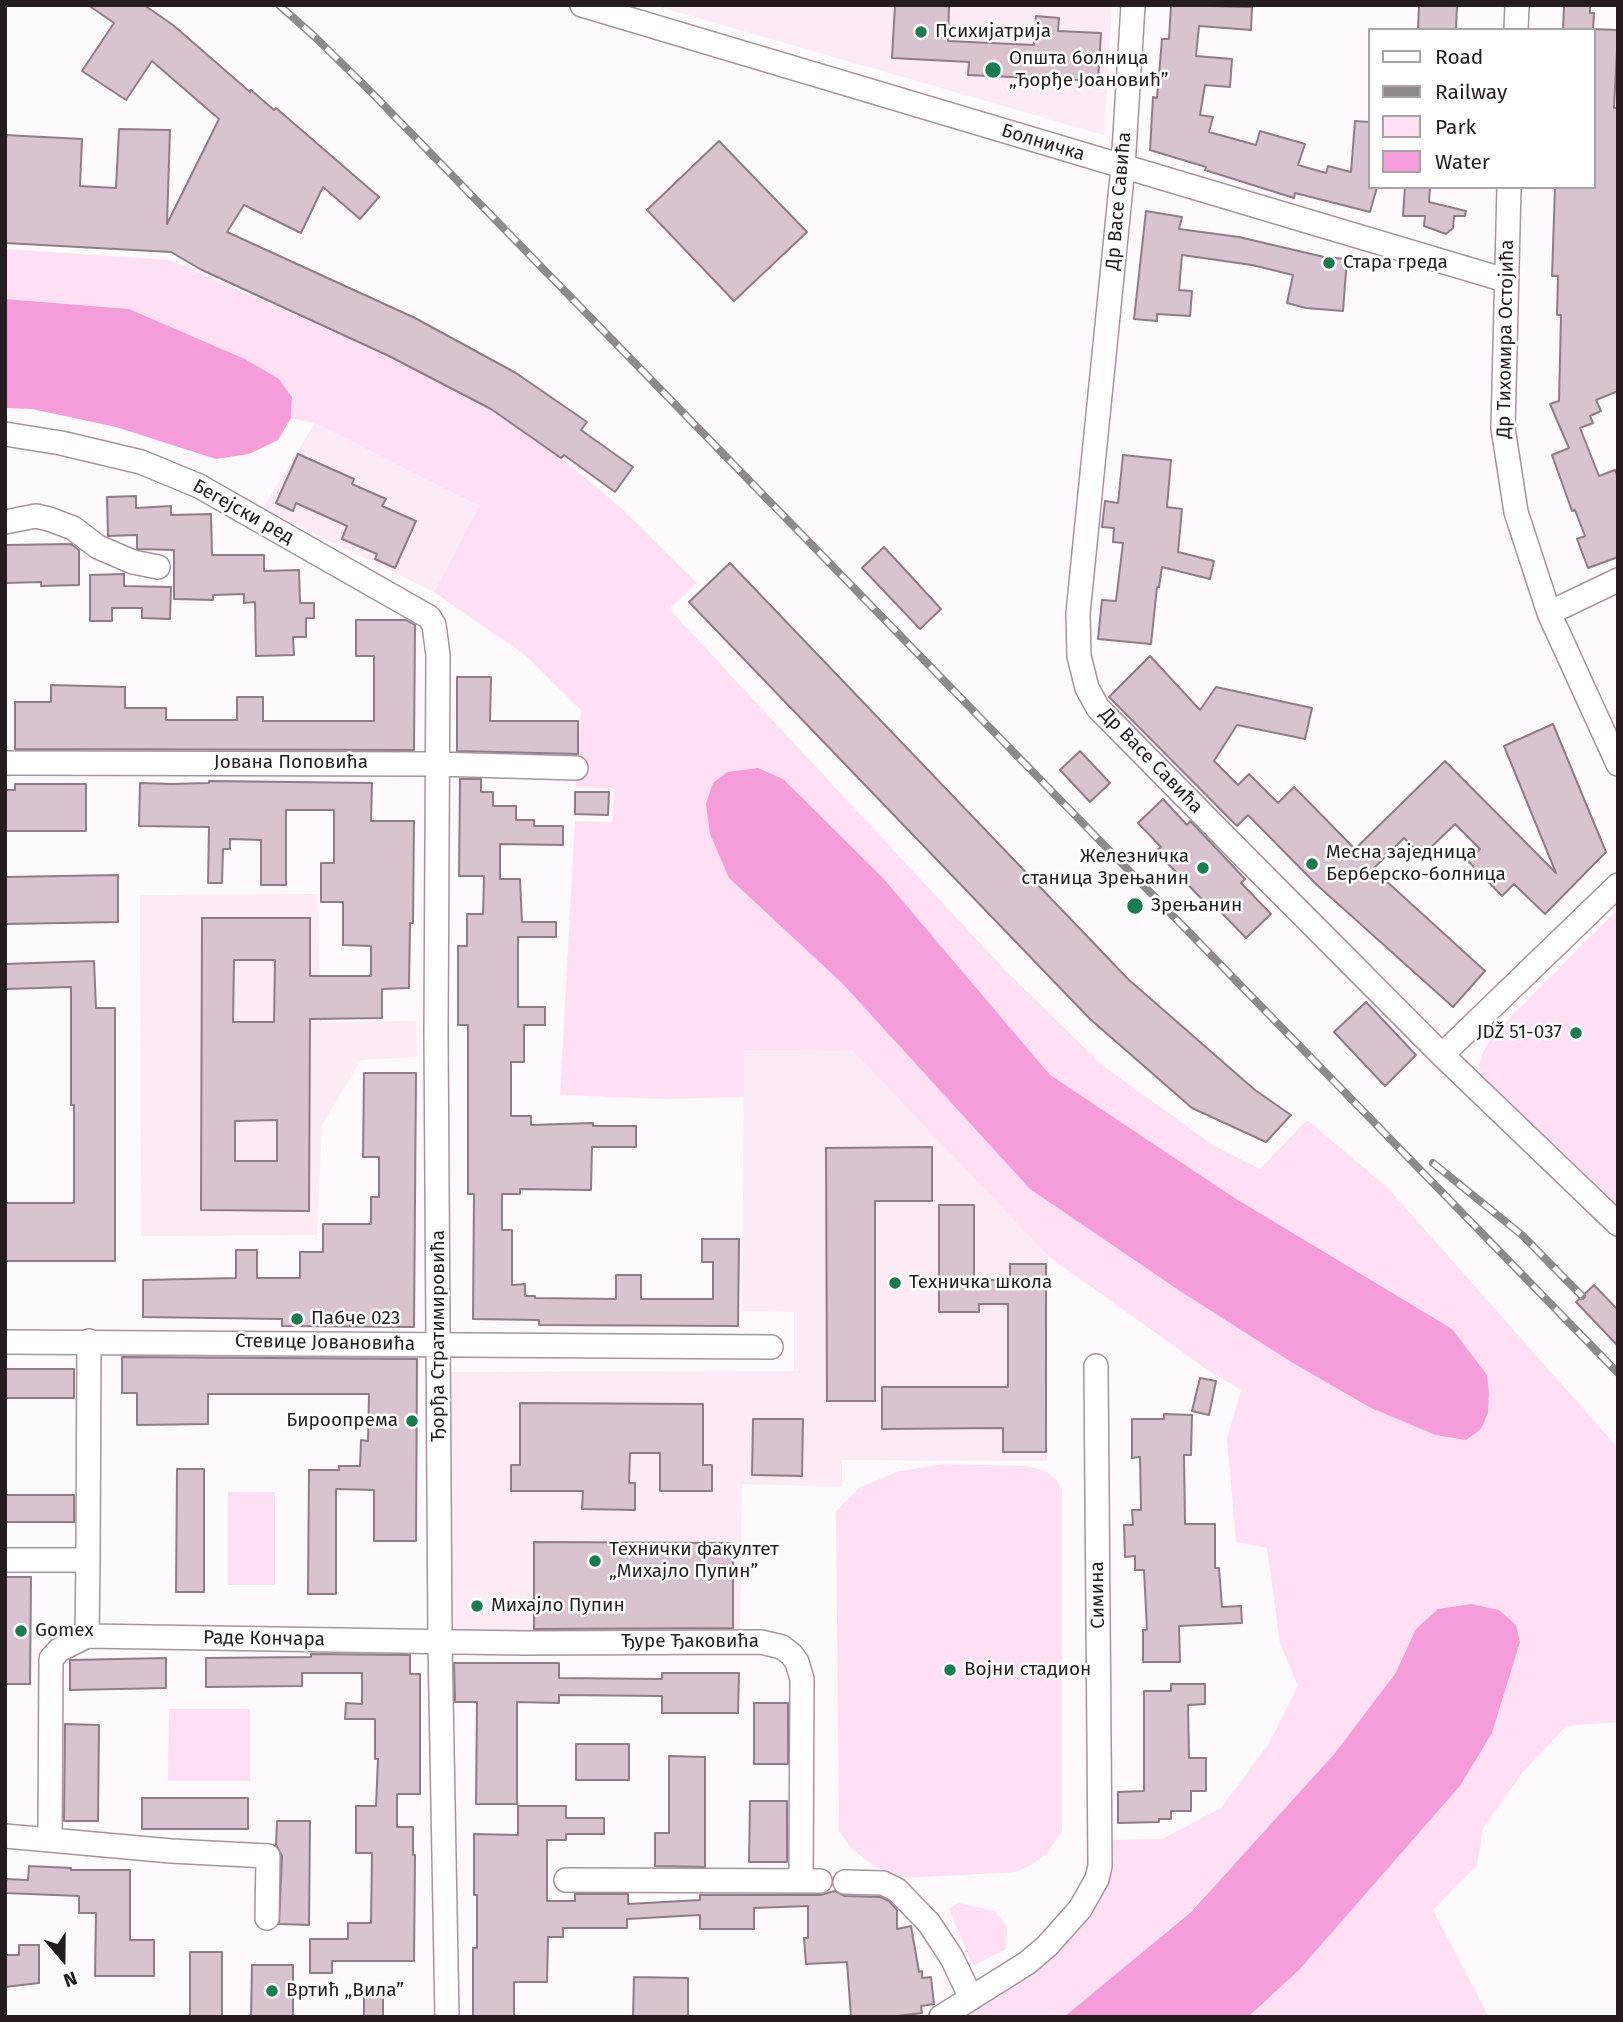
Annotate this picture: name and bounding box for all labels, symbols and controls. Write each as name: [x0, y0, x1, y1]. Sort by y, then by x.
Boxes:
place label: Психијатрија: [935, 21, 1051, 43]
marker: Психијатрија: [913, 24, 929, 40]
legend: [1368, 28, 1595, 189]
text: Road: [1435, 44, 1483, 70]
place label: Општа болница „Ђорђе Јоановић”: [1009, 48, 1168, 92]
marker: Општа болница „Ђорђе Јоановић”: [983, 60, 1003, 80]
text: Railway: [1435, 79, 1507, 105]
text: Park: [1435, 114, 1476, 140]
street label: Болничка: [999, 120, 1087, 166]
street label: Др Васе Савића: [1102, 131, 1136, 271]
text: Water: [1435, 149, 1490, 175]
street label: Др Тихомира Остојића: [1493, 239, 1519, 439]
place label: Стара греда: [1343, 252, 1448, 274]
marker: Стара греда: [1321, 255, 1337, 271]
street label: Бегејски ред: [188, 475, 298, 549]
street label: Др Васе Савића: [1095, 703, 1207, 819]
street label: Јована Поповића: [214, 752, 368, 774]
place label: Месна заједница Берберско-болница: [1326, 842, 1506, 886]
place label: Железничка станица Зрењанин: [1021, 846, 1189, 890]
marker: Месна заједница Берберско-болница: [1304, 856, 1320, 872]
marker: Железничка станица Зрењанин: [1195, 860, 1211, 876]
place label: Зрењанин: [1151, 895, 1242, 917]
marker: Зрењанин: [1125, 896, 1145, 916]
place label: JDŽ 51-037: [1477, 1022, 1562, 1044]
marker: JDŽ 51-037: [1568, 1025, 1584, 1041]
street label: Ђорђа Стратимировића: [428, 1230, 450, 1442]
place label: Техничка школа: [909, 1272, 1052, 1294]
marker: Техничка школа: [887, 1275, 903, 1291]
place label: Пабче 023: [311, 1308, 400, 1330]
marker: Пабче 023: [289, 1311, 305, 1327]
street label: Стевице Јовановића: [235, 1330, 415, 1356]
place label: Бироопрема: [286, 1410, 398, 1432]
marker: Бироопрема: [404, 1413, 420, 1429]
place label: Технички факултет „Михајло Пупин”: [609, 1539, 779, 1583]
marker: Технички факултет „Михајло Пупин”: [587, 1553, 603, 1569]
street label: Симина: [1086, 1561, 1110, 1629]
place label: Михајло Пупин: [491, 1595, 625, 1617]
marker: Михајло Пупин: [469, 1598, 485, 1614]
place label: Gomex: [35, 1620, 94, 1642]
marker: Gomex: [13, 1623, 29, 1639]
street label: Раде Кончара: [203, 1627, 325, 1651]
street label: Ђуре Ђаковића: [621, 1631, 759, 1653]
place label: Војни стадион: [964, 1659, 1091, 1681]
marker: Војни стадион: [942, 1662, 958, 1678]
north arrow: [28, 1924, 98, 1994]
text: N: [61, 1966, 80, 1992]
place label: Вртић „Вила”: [286, 1980, 404, 2002]
marker: Вртић „Вила”: [264, 1983, 280, 1999]

